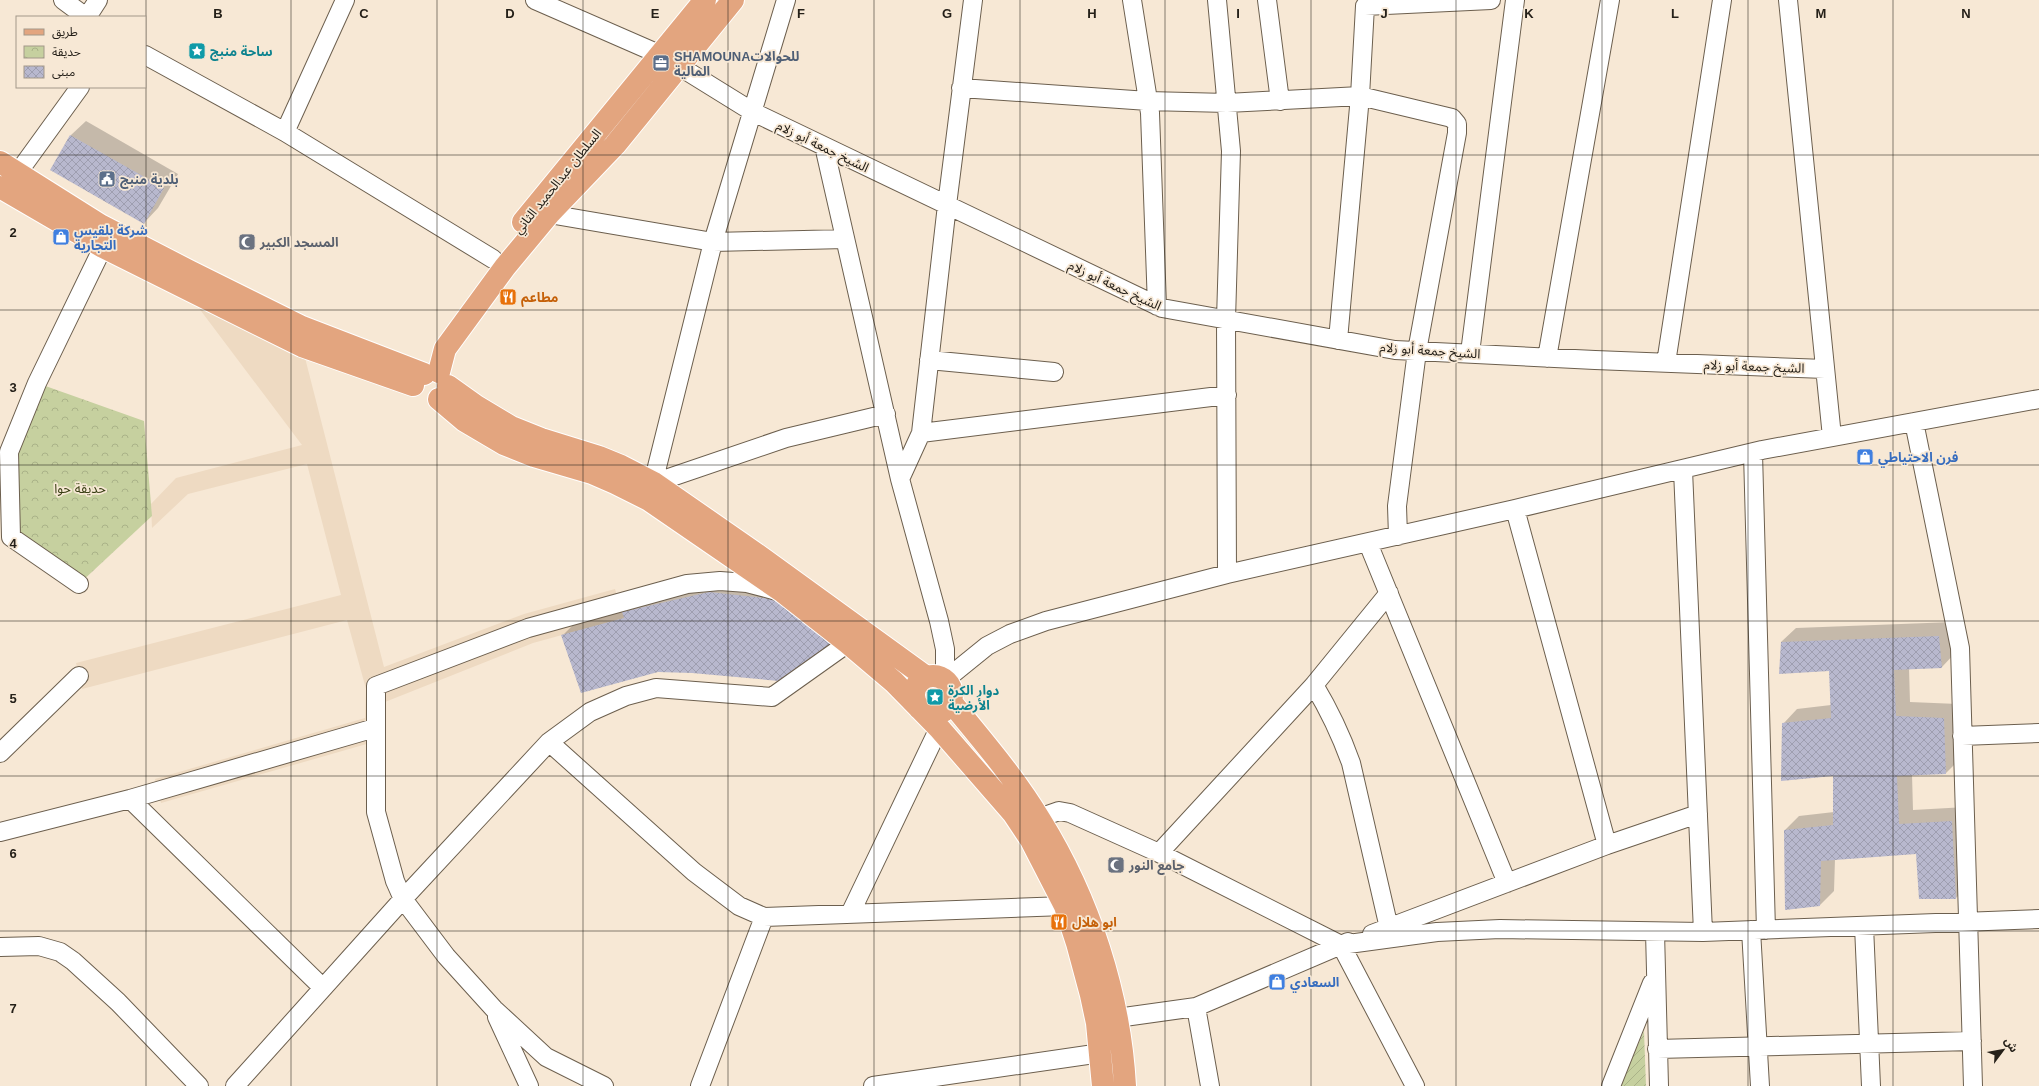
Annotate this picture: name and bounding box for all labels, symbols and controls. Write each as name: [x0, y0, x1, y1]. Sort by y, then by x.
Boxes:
text: B: [213, 6, 223, 21]
text: C: [359, 6, 369, 21]
text: D: [505, 6, 515, 21]
text: E: [651, 6, 660, 21]
text: F: [797, 6, 805, 21]
text: G: [942, 6, 952, 21]
text: H: [1087, 6, 1097, 21]
text: I: [1236, 6, 1240, 21]
text: J: [1380, 6, 1388, 21]
text: K: [1524, 6, 1534, 21]
text: L: [1671, 6, 1679, 21]
text: M: [1816, 6, 1826, 21]
text: N: [1961, 6, 1971, 21]
legend: [16, 16, 146, 88]
text: طريق: [52, 25, 78, 40]
place icon: ساحة منبج: [187, 41, 207, 61]
place label: ساحة منبج: [210, 44, 273, 61]
text: حديقة: [52, 45, 81, 59]
place label: SHAMOUNAللحوالات المالية: [674, 49, 799, 79]
office icon: SHAMOUNAللحوالات المالية: [651, 53, 671, 73]
text: مبنى: [52, 65, 75, 79]
street label: الشيخ جمعة أبو زلام: [773, 117, 872, 178]
street label: السلطان عبدالحميد الثاني: [510, 126, 607, 239]
public building icon: بلدية منبج: [97, 169, 117, 189]
place label: بلدية منبج: [120, 172, 179, 189]
place label: شركة بلقيس التجارية: [74, 223, 148, 253]
text: 2: [9, 225, 17, 240]
shop icon: شركة بلقيس التجارية: [51, 227, 71, 247]
mosque icon: المسجد الكبير: [237, 232, 257, 252]
place label: المسجد الكبير: [259, 235, 338, 250]
street label: الشيخ جمعة أبو زلام: [1065, 257, 1164, 316]
restaurant icon: مطاعم: [498, 287, 518, 307]
place label: مطاعم: [521, 290, 558, 308]
street label: الشيخ جمعة أبو زلام: [1379, 339, 1481, 364]
street label: الشيخ جمعة أبو زلام: [1703, 357, 1805, 379]
text: 3: [9, 380, 17, 395]
shop icon: فرن الاحتياطي: [1855, 447, 1875, 467]
place label: فرن الاحتياطي: [1878, 450, 1959, 468]
park label: حديقة حوا: [54, 481, 106, 496]
text: 4: [9, 536, 17, 551]
place label: دوار الكرة الأرضية: [948, 683, 999, 713]
place icon: دوار الكرة الأرضية: [925, 687, 945, 707]
text: 5: [9, 691, 17, 706]
text: 6: [9, 846, 17, 861]
mosque icon: جامع النور: [1106, 855, 1126, 875]
place label: جامع النور: [1128, 858, 1184, 875]
restaurant icon: ابو هلال: [1049, 912, 1069, 932]
place label: ابو هلال: [1072, 915, 1117, 930]
shop icon: السعادي: [1267, 972, 1287, 992]
place label: السعادي: [1290, 975, 1339, 993]
text: 7: [9, 1001, 17, 1016]
north arrow: [1983, 1030, 2023, 1070]
text: ش: [2002, 1035, 2021, 1055]

